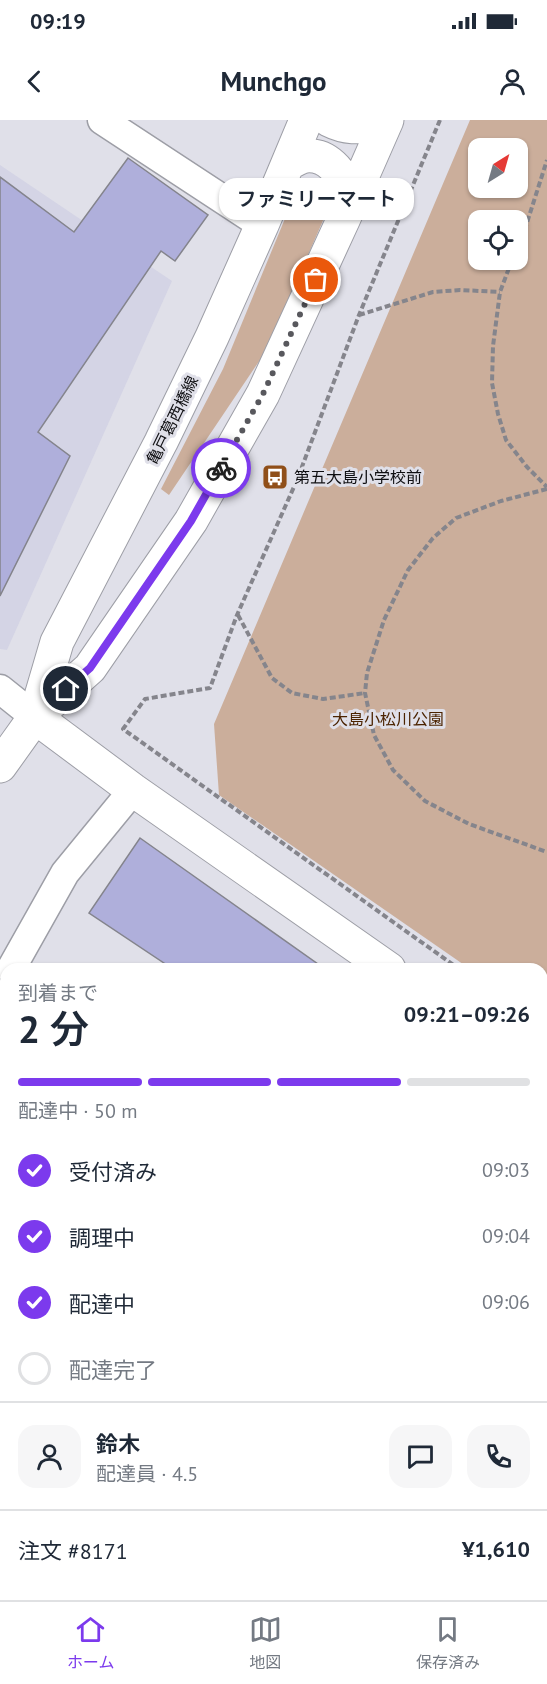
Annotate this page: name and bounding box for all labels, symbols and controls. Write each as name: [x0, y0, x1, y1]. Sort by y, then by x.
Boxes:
text: 09:19: [30, 7, 86, 35]
text: Munchgo: [220, 64, 327, 98]
icon: back: [18, 65, 51, 98]
icon: person: [496, 65, 529, 98]
north arrow: [468, 138, 528, 198]
map controls: [468, 138, 528, 270]
callout: ファミリーマート: [218, 178, 413, 220]
text: ファミリーマート: [237, 186, 397, 212]
button: locate: [468, 210, 528, 270]
pin: [290, 254, 341, 305]
icon: bag: [299, 263, 332, 296]
street label: 亀戸葛西橋線: [142, 372, 202, 468]
courier: [191, 438, 251, 498]
icon: bike: [205, 452, 238, 485]
bus stop icon: 第五大島小学校前: [260, 462, 290, 492]
place label: 第五大島小学校前: [294, 467, 422, 487]
pin: [40, 663, 91, 714]
icon: home: [49, 672, 82, 705]
park label: 大島小松川公園: [332, 709, 444, 729]
text: 到着まで: [18, 980, 98, 1006]
text: 09:21–09:26: [404, 1000, 530, 1028]
text: 2 分: [18, 1003, 89, 1054]
text: 配達中 · 50 m: [18, 1098, 137, 1124]
icon: check: [18, 1154, 51, 1187]
text: 09:03: [482, 1157, 530, 1183]
text: 受付済み: [69, 1158, 157, 1186]
icon: check: [18, 1220, 51, 1253]
text: 09:04: [482, 1223, 530, 1249]
text: 調理中: [69, 1224, 135, 1252]
icon: check: [18, 1286, 51, 1319]
text: 09:06: [482, 1289, 530, 1315]
text: 配達中: [69, 1290, 135, 1318]
text: 配達完了: [69, 1356, 157, 1384]
button: person: [18, 1425, 81, 1488]
button: chat: [389, 1425, 452, 1488]
button: phone: [467, 1425, 530, 1488]
text: 鈴木: [96, 1430, 140, 1458]
text: 配達員 · 4.5: [96, 1461, 198, 1487]
text: ¥1,610: [462, 1535, 530, 1563]
text: 注文 #8171: [18, 1537, 128, 1565]
tab: ホーム: [67, 1613, 115, 1673]
tab: 地図: [249, 1613, 282, 1673]
tab: 保存済み: [416, 1613, 480, 1673]

